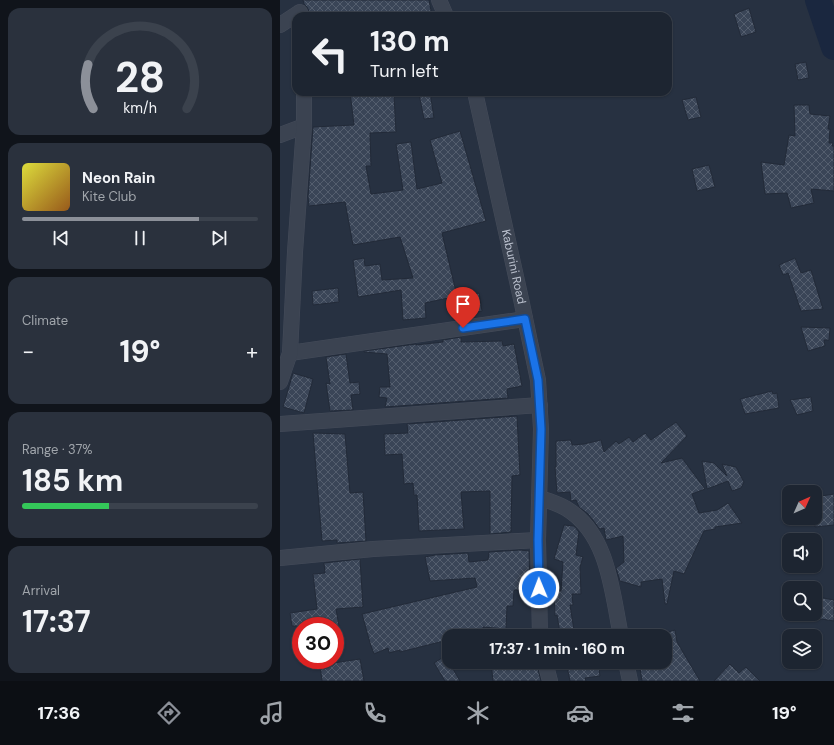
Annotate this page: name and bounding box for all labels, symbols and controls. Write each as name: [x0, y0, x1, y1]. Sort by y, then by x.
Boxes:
text: 130 m: [370, 23, 450, 60]
icon: left: [304, 28, 356, 80]
text: 28: [115, 51, 165, 105]
text: Turn left: [370, 59, 439, 83]
text: km/h: [123, 99, 157, 117]
text: Neon Rain: [82, 168, 155, 188]
text: Kite Club: [82, 188, 136, 205]
icon: previous: [50, 227, 72, 249]
icon: pause: [129, 227, 151, 249]
icon: next: [208, 227, 230, 249]
street label: Kaburini Road: [498, 228, 530, 305]
pin: [446, 287, 480, 328]
icon: arrive: [452, 293, 474, 315]
text: Climate: [22, 312, 68, 329]
text: 19°: [120, 332, 160, 371]
text: −: [22, 337, 34, 366]
text: +: [246, 337, 258, 366]
text: Range · 37%: [22, 441, 93, 458]
text: 185 km: [22, 461, 123, 500]
north arrow: [782, 485, 822, 525]
map controls: [782, 485, 822, 669]
button: sound: [782, 533, 822, 573]
position arrow: [518, 567, 560, 609]
button: search: [782, 581, 822, 621]
text: Arrival: [22, 582, 60, 599]
text: 17:37: [22, 602, 91, 641]
speed limit sign: 30: [292, 617, 344, 669]
button: layers: [782, 629, 822, 669]
text: 17:37 · 1 min · 160 m: [489, 639, 625, 659]
icon: directions: [155, 699, 183, 727]
icon: music: [258, 699, 286, 727]
icon: phone: [361, 699, 389, 727]
icon: climate: [464, 699, 492, 727]
icon: car: [566, 699, 594, 727]
icon: filters: [669, 699, 697, 727]
text: 17:36: [37, 701, 80, 725]
text: 19°: [772, 701, 797, 725]

